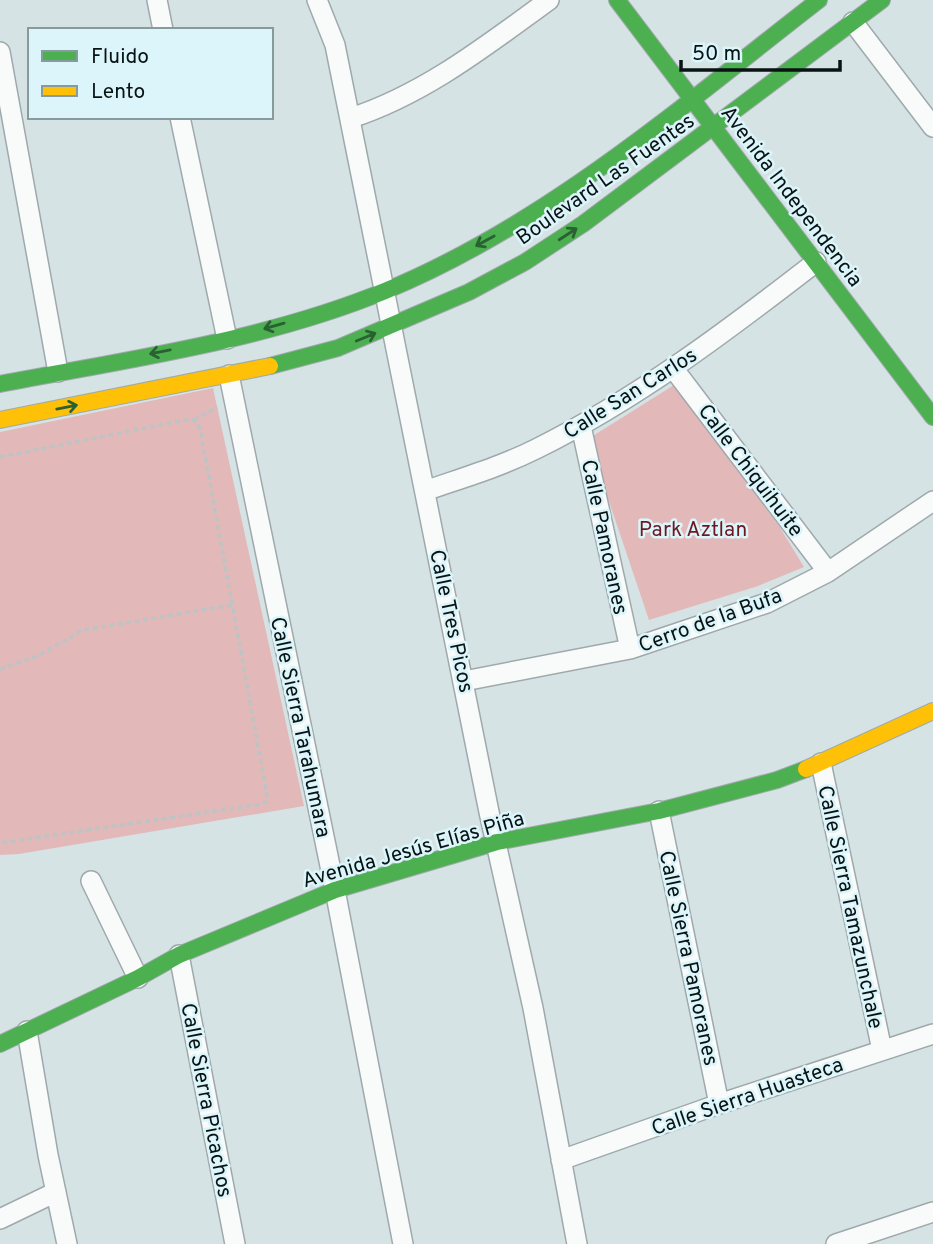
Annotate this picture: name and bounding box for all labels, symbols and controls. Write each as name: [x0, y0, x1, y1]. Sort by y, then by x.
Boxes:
legend: [28, 28, 273, 119]
scale bar: [681, 28, 840, 72]
text: 50 m: [692, 41, 741, 68]
text: Fluido: [91, 44, 149, 71]
text: Lento: [91, 79, 145, 106]
street label: Avenida Independencia: [714, 101, 868, 293]
street label: Boulevard Las Fuentes: [511, 108, 700, 252]
one-way arrow: [558, 226, 577, 241]
one-way arrow: [475, 234, 495, 248]
one-way arrow: [264, 321, 286, 334]
one-way arrow: [354, 329, 376, 342]
street label: Calle San Carlos: [559, 342, 703, 446]
one-way arrow: [149, 346, 172, 360]
one-way arrow: [55, 399, 78, 413]
street label: Calle Chiquihuite: [691, 399, 809, 543]
street label: Calle Pamoranes: [574, 457, 633, 617]
park label: Park Aztlan: [639, 517, 747, 544]
street label: Calle Tres Picos: [422, 547, 479, 695]
street label: Cerro de la Bufa: [635, 583, 786, 660]
street label: Calle Sierra Tarahumara: [263, 614, 336, 840]
street label: Calle Sierra Tamazunchale: [811, 783, 889, 1032]
street label: Avenida Jesús Elías Piña: [299, 806, 528, 895]
street label: Calle Sierra Pamoranes: [652, 848, 724, 1068]
street label: Calle Sierra Picachos: [173, 1001, 238, 1200]
street label: Calle Sierra Huasteca: [648, 1052, 847, 1143]

